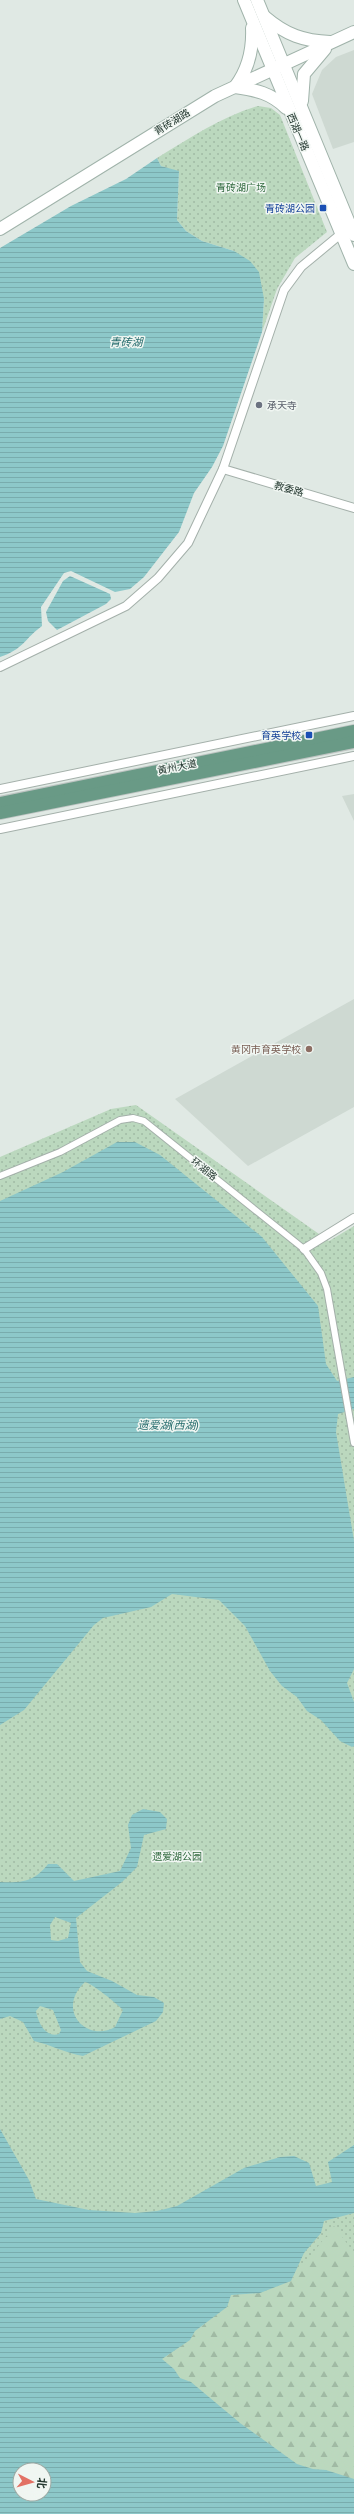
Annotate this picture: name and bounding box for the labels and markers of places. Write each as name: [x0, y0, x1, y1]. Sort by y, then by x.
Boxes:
place label: 青砖湖公园: [265, 202, 315, 215]
marker: 青砖湖公园: [318, 203, 328, 213]
place label: 承天寺: [267, 399, 297, 412]
marker: 承天寺: [254, 400, 264, 410]
place label: 育英学校: [261, 729, 301, 742]
marker: 育英学校: [304, 730, 314, 740]
place label: 黄冈市育英学校: [231, 1043, 301, 1056]
marker: 黄冈市育英学校: [304, 1044, 314, 1054]

